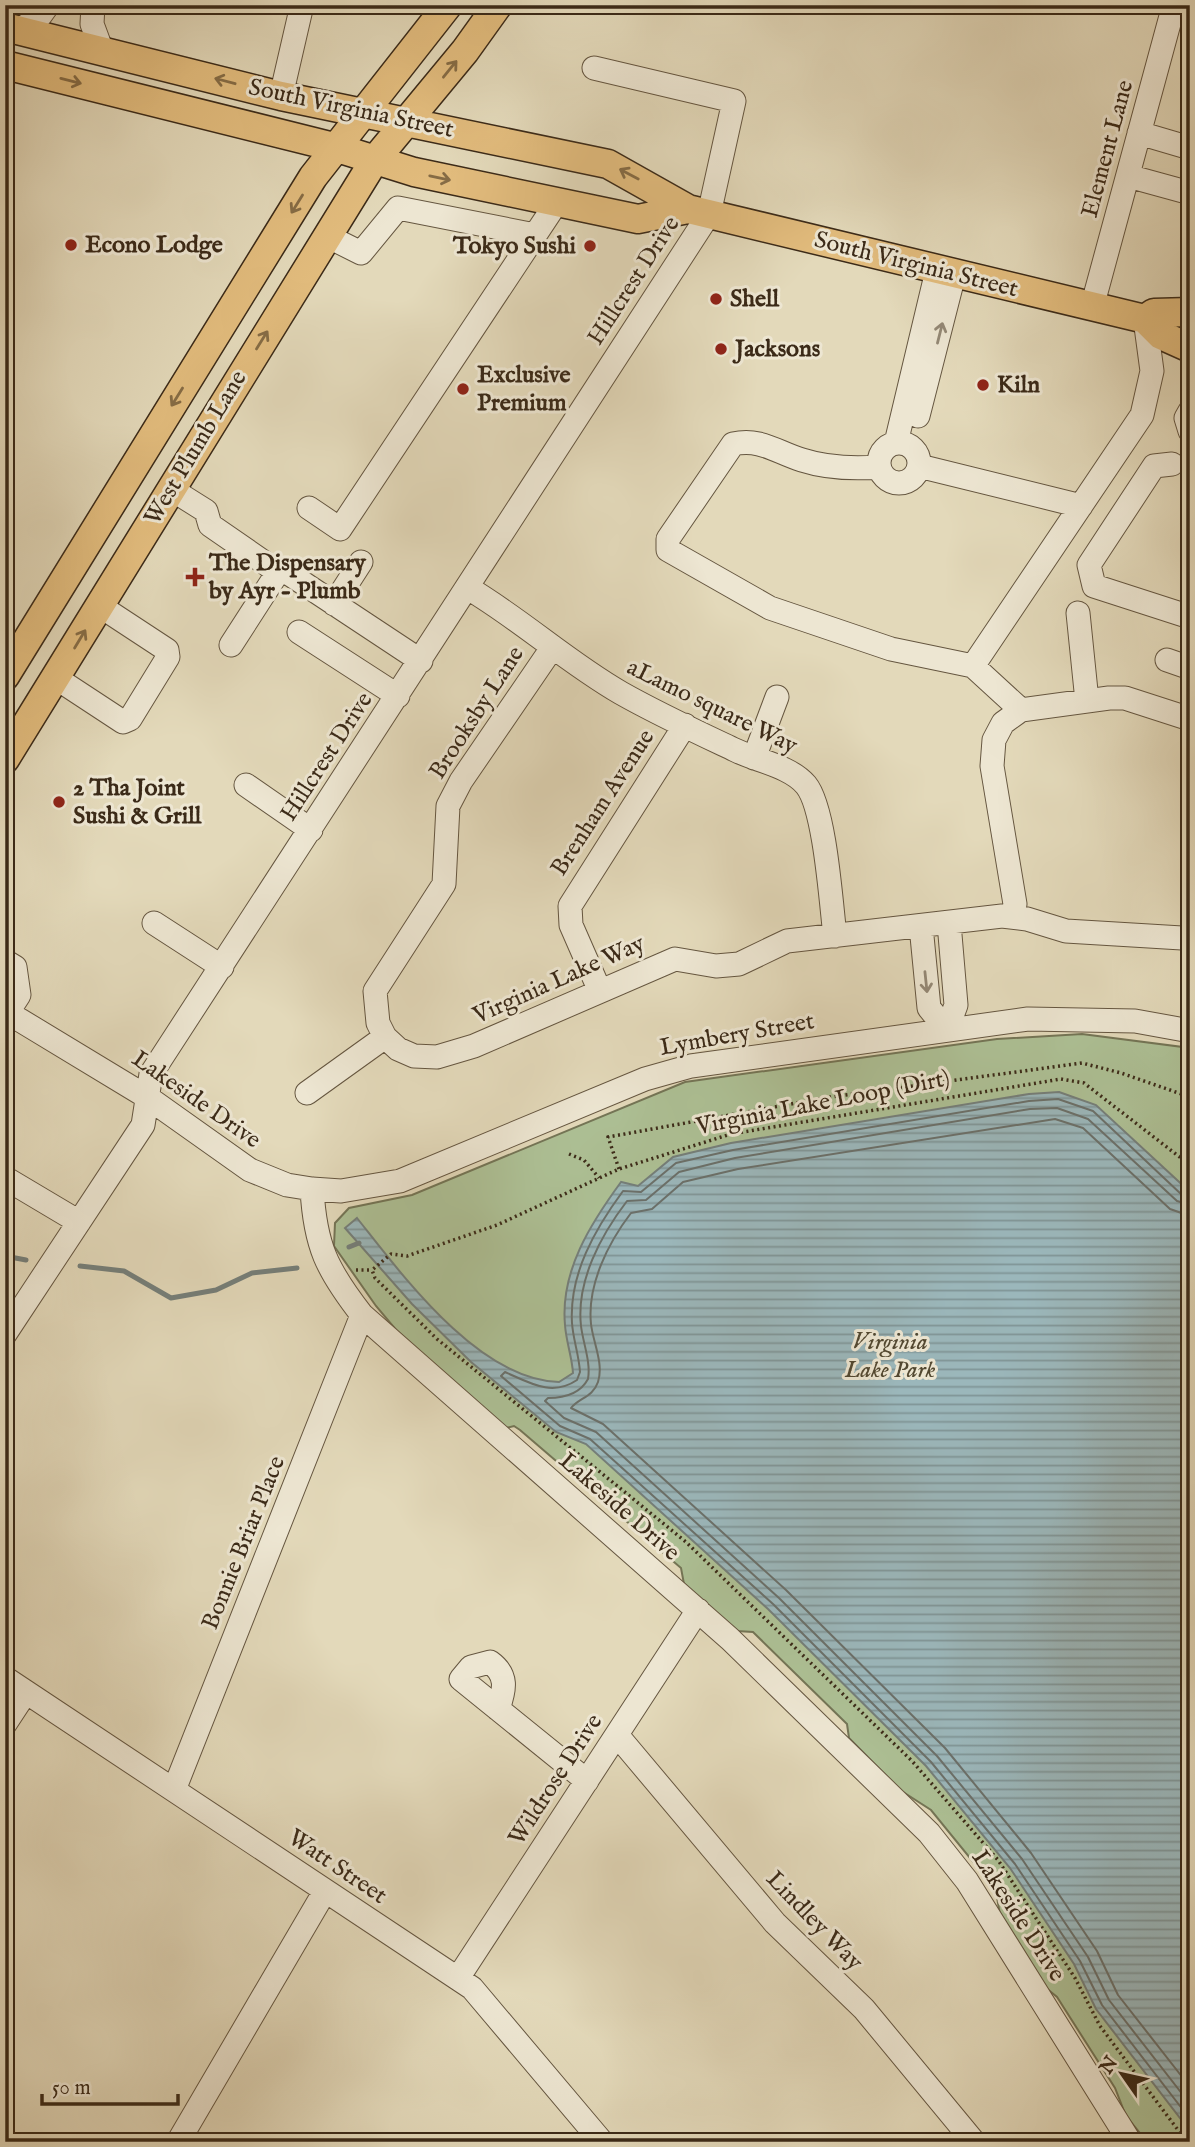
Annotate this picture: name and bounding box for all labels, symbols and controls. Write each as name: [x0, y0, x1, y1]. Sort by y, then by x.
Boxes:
one-way arrow: [443, 61, 458, 79]
street label: South Virginia Street: [246, 72, 456, 146]
one-way arrow: [214, 74, 236, 87]
one-way arrow: [60, 75, 82, 88]
street label: Element Lane: [1075, 77, 1141, 221]
one-way arrow: [620, 167, 640, 181]
one-way arrow: [428, 171, 451, 185]
one-way arrow: [289, 193, 303, 213]
street label: Hillcrest Drive: [581, 210, 687, 352]
street label: South Virginia Street: [811, 225, 1021, 305]
place label: Econo Lodge: [85, 230, 223, 261]
place label: Tokyo Sushi: [452, 231, 577, 262]
marker: Econo Lodge: [63, 237, 79, 253]
marker: Tokyo Sushi: [582, 238, 598, 254]
place label: Shell: [730, 284, 780, 315]
marker: Shell: [708, 291, 724, 307]
one-way arrow: [934, 322, 947, 345]
one-way arrow: [255, 330, 269, 350]
place label: Jacksons: [732, 334, 821, 365]
marker: Jacksons: [713, 341, 729, 357]
place label: Exclusive Premium: [477, 360, 571, 419]
street label: West Plumb Lane: [138, 365, 254, 531]
place label: Kiln: [997, 370, 1040, 401]
marker: Kiln: [975, 377, 991, 393]
marker: Exclusive Premium: [455, 381, 471, 397]
one-way arrow: [170, 387, 184, 407]
place label: The Dispensary by Ayr - Plumb: [208, 548, 367, 607]
marker: The Dispensary by Ayr - Plumb: [187, 569, 203, 585]
one-way arrow: [73, 629, 87, 649]
street label: Brooksby Lane: [422, 641, 532, 785]
street label: aLamo square Way: [622, 652, 803, 762]
street label: Hillcrest Drive: [274, 686, 380, 828]
street label: Brenham Avenue: [544, 724, 662, 882]
place label: 2 Tha Joint Sushi & Grill: [73, 773, 202, 832]
marker: 2 Tha Joint Sushi & Grill: [51, 794, 67, 810]
street label: Virginia Lake Way: [467, 928, 650, 1032]
one-way arrow: [920, 970, 933, 992]
street label: Lymbery Street: [657, 1006, 817, 1064]
street label: Lakeside Drive: [125, 1044, 267, 1156]
street label: Virginia Lake Loop (Dirt): [692, 1063, 953, 1143]
park label: Virginia Lake Park: [844, 1327, 936, 1386]
street label: Lakeside Drive: [552, 1446, 686, 1568]
street label: Bonnie Briar Place: [195, 1452, 293, 1634]
street label: Wildrose Drive: [502, 1708, 610, 1852]
street label: Watt Street: [281, 1823, 393, 1911]
street label: Lakeside Drive: [964, 1844, 1072, 1988]
street label: Lindley Way: [759, 1865, 869, 1978]
north arrow: [1086, 2038, 1156, 2108]
text: N: [1094, 2052, 1124, 2080]
scale bar: [42, 2063, 178, 2107]
text: 50 m: [52, 2075, 91, 2102]

